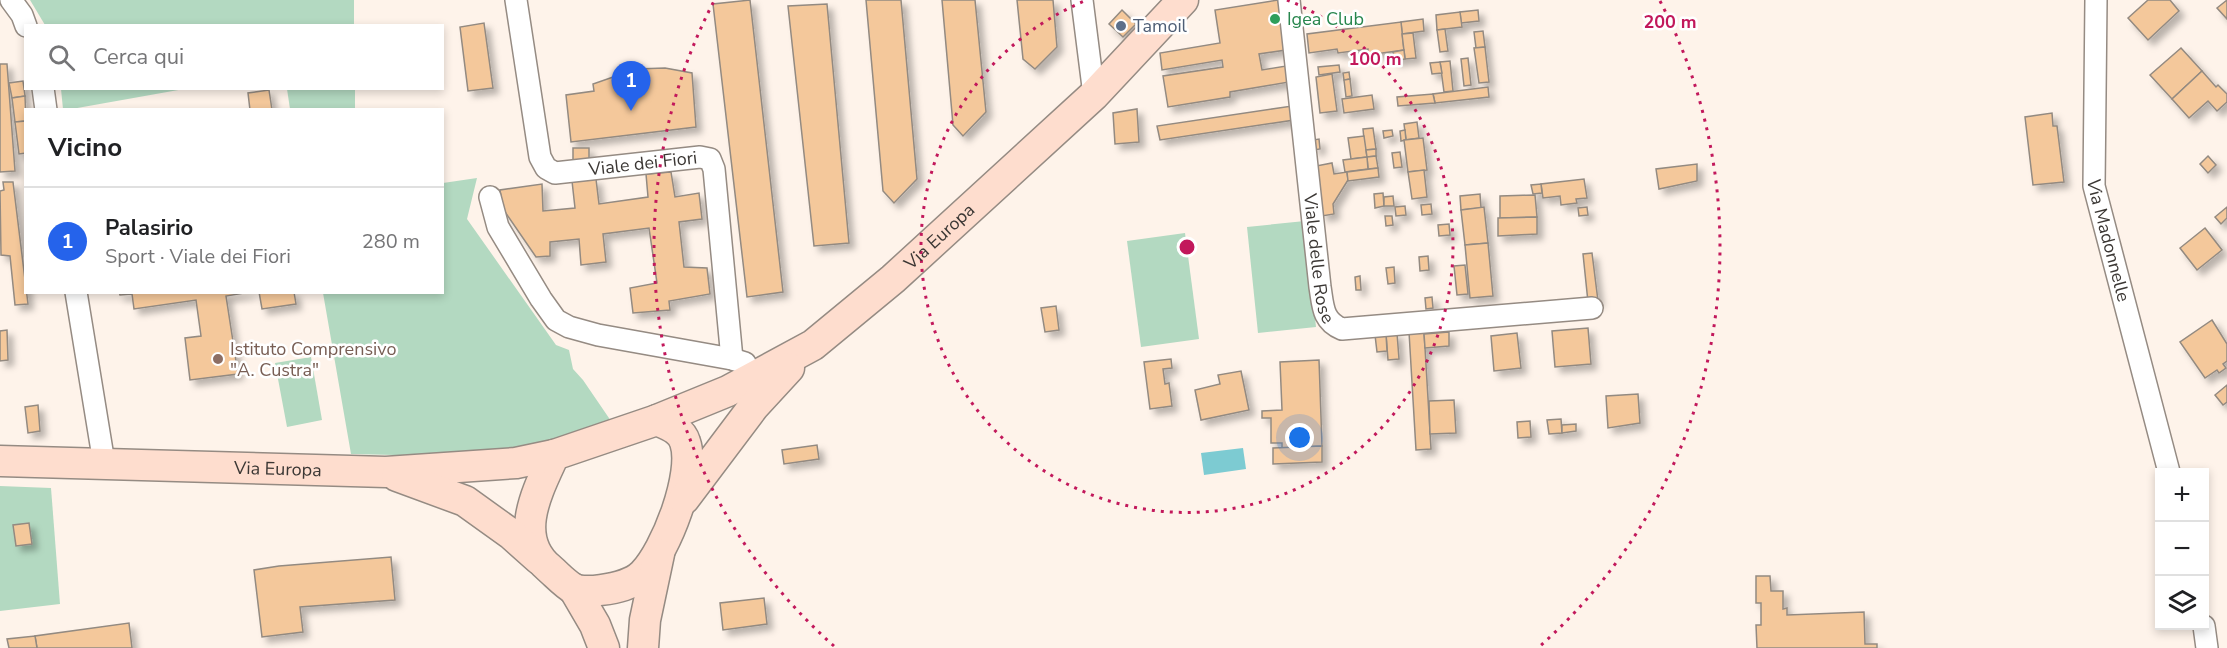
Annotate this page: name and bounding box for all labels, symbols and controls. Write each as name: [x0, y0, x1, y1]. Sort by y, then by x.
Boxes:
place label: Igea Club: [1287, 7, 1364, 31]
text: 200 m: [1643, 10, 1697, 34]
marker: Igea Club: [1268, 12, 1282, 26]
place label: Tamoil: [1133, 14, 1188, 38]
marker: Tamoil: [1114, 19, 1128, 33]
search box: [24, 24, 444, 90]
icon: search: [45, 41, 78, 74]
text: Cerca qui: [93, 42, 184, 72]
text: 100 m: [1348, 47, 1402, 71]
pin: 1: [612, 62, 650, 111]
text: Vicino: [48, 130, 122, 165]
street label: Viale dei Fiori: [586, 145, 698, 181]
street label: Via Madonnelle: [2082, 178, 2136, 304]
street label: Viale delle Rose: [1298, 191, 1340, 328]
street label: Via Europa: [898, 198, 980, 276]
text: Palasirio: [105, 213, 193, 243]
text: 1: [62, 228, 74, 255]
text: 280 m: [362, 228, 420, 255]
centre of rings: [1177, 237, 1197, 257]
text: Sport · Viale dei Fiori: [105, 243, 291, 270]
place label: Istituto Comprensivo "A. Custra": [230, 337, 396, 382]
marker: Istituto Comprensivo "A. Custra": [211, 352, 225, 366]
your location: [1285, 423, 1314, 452]
street label: Via Europa: [233, 456, 322, 482]
map controls: [2155, 468, 2209, 630]
button: +: [2155, 468, 2209, 522]
button: −: [2155, 522, 2209, 576]
button: layers: [2155, 576, 2209, 630]

